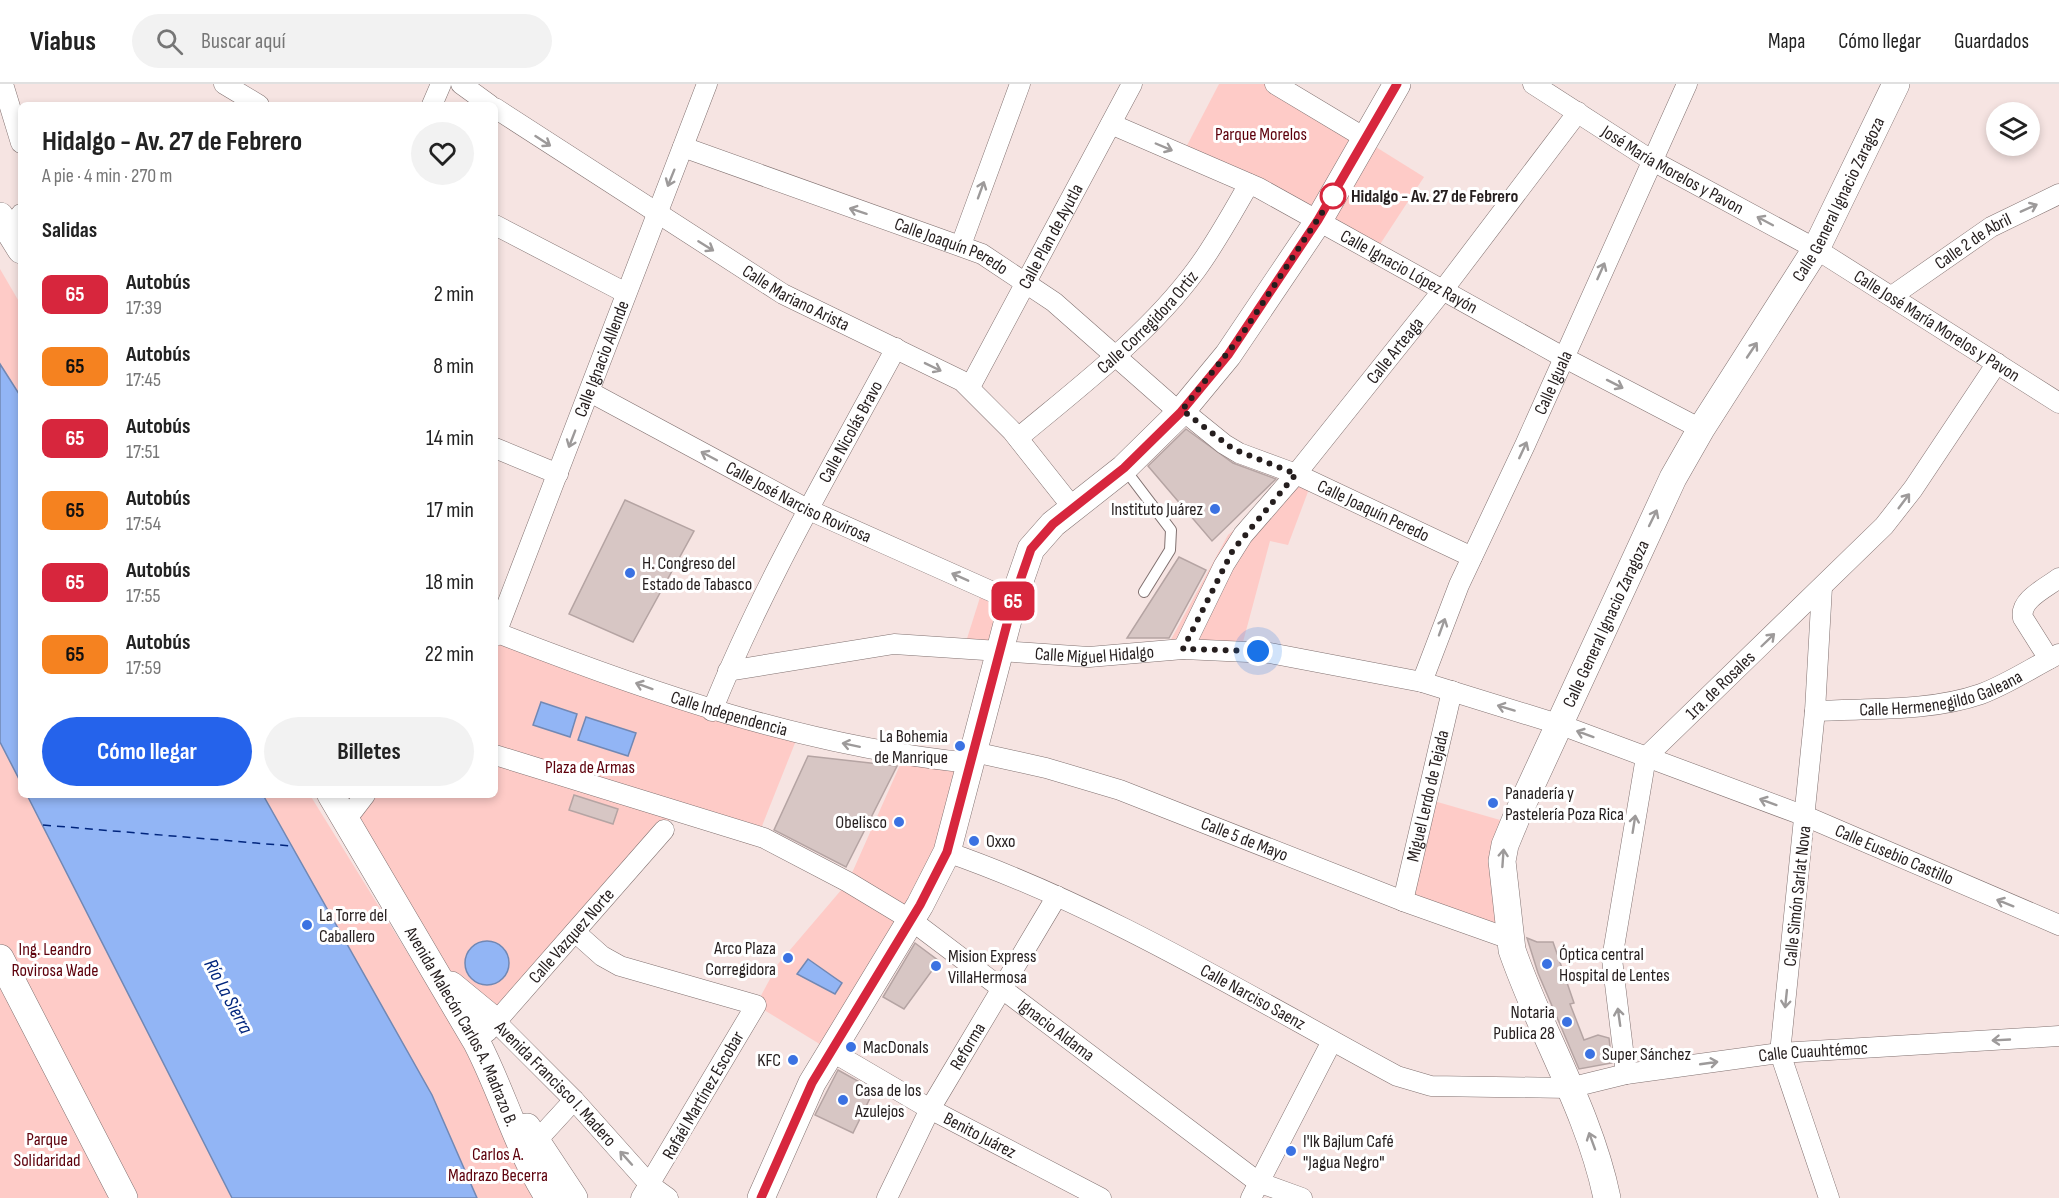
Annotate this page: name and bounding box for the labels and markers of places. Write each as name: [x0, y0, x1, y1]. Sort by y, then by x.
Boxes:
marker: Hidalgo - Av. 27 de Febrero: [1320, 183, 1346, 209]
place label: Hidalgo - Av. 27 de Febrero: [1351, 186, 1518, 207]
place label: Instituto Juárez: [1111, 499, 1204, 520]
marker: Instituto Juárez: [1208, 502, 1222, 516]
place label: H. Congreso del Estado de Tabasco: [642, 553, 752, 595]
marker: H. Congreso del Estado de Tabasco: [623, 566, 637, 580]
place label: La Bohemia de Manrique: [874, 726, 948, 768]
marker: La Bohemia de Manrique: [953, 739, 967, 753]
place label: Panadería y Pastelería Poza Rica: [1505, 783, 1624, 825]
marker: Panadería y Pastelería Poza Rica: [1486, 796, 1500, 810]
place label: Obelisco: [835, 812, 887, 833]
marker: Obelisco: [892, 815, 906, 829]
place label: Oxxo: [986, 831, 1016, 852]
marker: Oxxo: [967, 834, 981, 848]
place label: La Torre del Caballero: [319, 905, 387, 947]
marker: La Torre del Caballero: [300, 918, 314, 932]
place label: Arco Plaza Corregidora: [705, 938, 776, 980]
place label: Óptica central Hospital de Lentes: [1559, 944, 1670, 986]
place label: Mision Express VillaHermosa: [948, 946, 1036, 988]
marker: Arco Plaza Corregidora: [781, 951, 795, 965]
marker: Óptica central Hospital de Lentes: [1540, 957, 1554, 971]
marker: Mision Express VillaHermosa: [929, 959, 943, 973]
place label: Notaria Publica 28: [1493, 1002, 1555, 1044]
marker: Notaria Publica 28: [1560, 1015, 1574, 1029]
place label: MacDonals: [863, 1037, 929, 1058]
marker: MacDonals: [844, 1040, 858, 1054]
place label: Super Sánchez: [1602, 1044, 1691, 1065]
marker: Super Sánchez: [1583, 1047, 1597, 1061]
place label: KFC: [757, 1050, 781, 1071]
marker: KFC: [786, 1053, 800, 1067]
place label: Casa de los Azulejos: [854, 1080, 921, 1122]
marker: Casa de los Azulejos: [836, 1093, 850, 1107]
place label: I'Ik Bajlum Café "Jagua Negro": [1303, 1131, 1394, 1173]
marker: I'Ik Bajlum Café "Jagua Negro": [1284, 1144, 1298, 1158]

